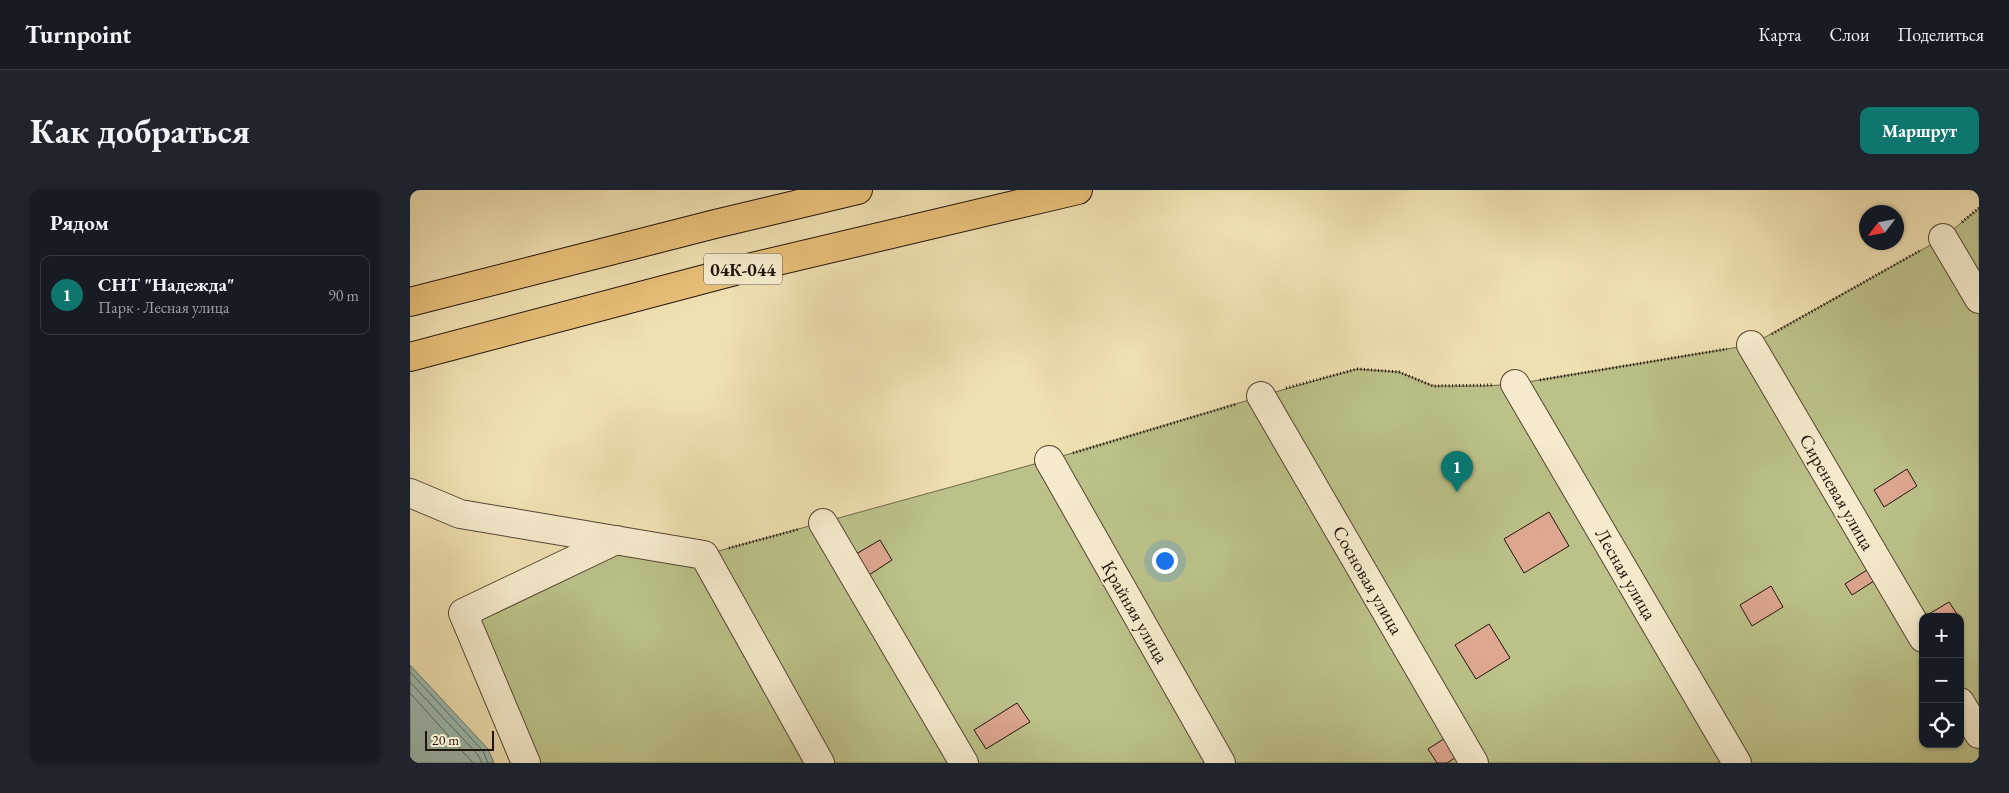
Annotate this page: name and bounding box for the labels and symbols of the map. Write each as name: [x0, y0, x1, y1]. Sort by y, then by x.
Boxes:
north arrow: [1859, 205, 1904, 250]
road number: 04К-044: [704, 254, 782, 285]
street label: Сиреневая улица: [1794, 429, 1881, 555]
pin: 1: [1441, 451, 1473, 492]
street label: Сосновая улица: [1327, 521, 1410, 639]
street label: Лесная улица: [1590, 523, 1663, 625]
your location: [1152, 548, 1178, 574]
street label: Крайняя улица: [1095, 556, 1175, 668]
scale bar: [425, 728, 494, 751]

